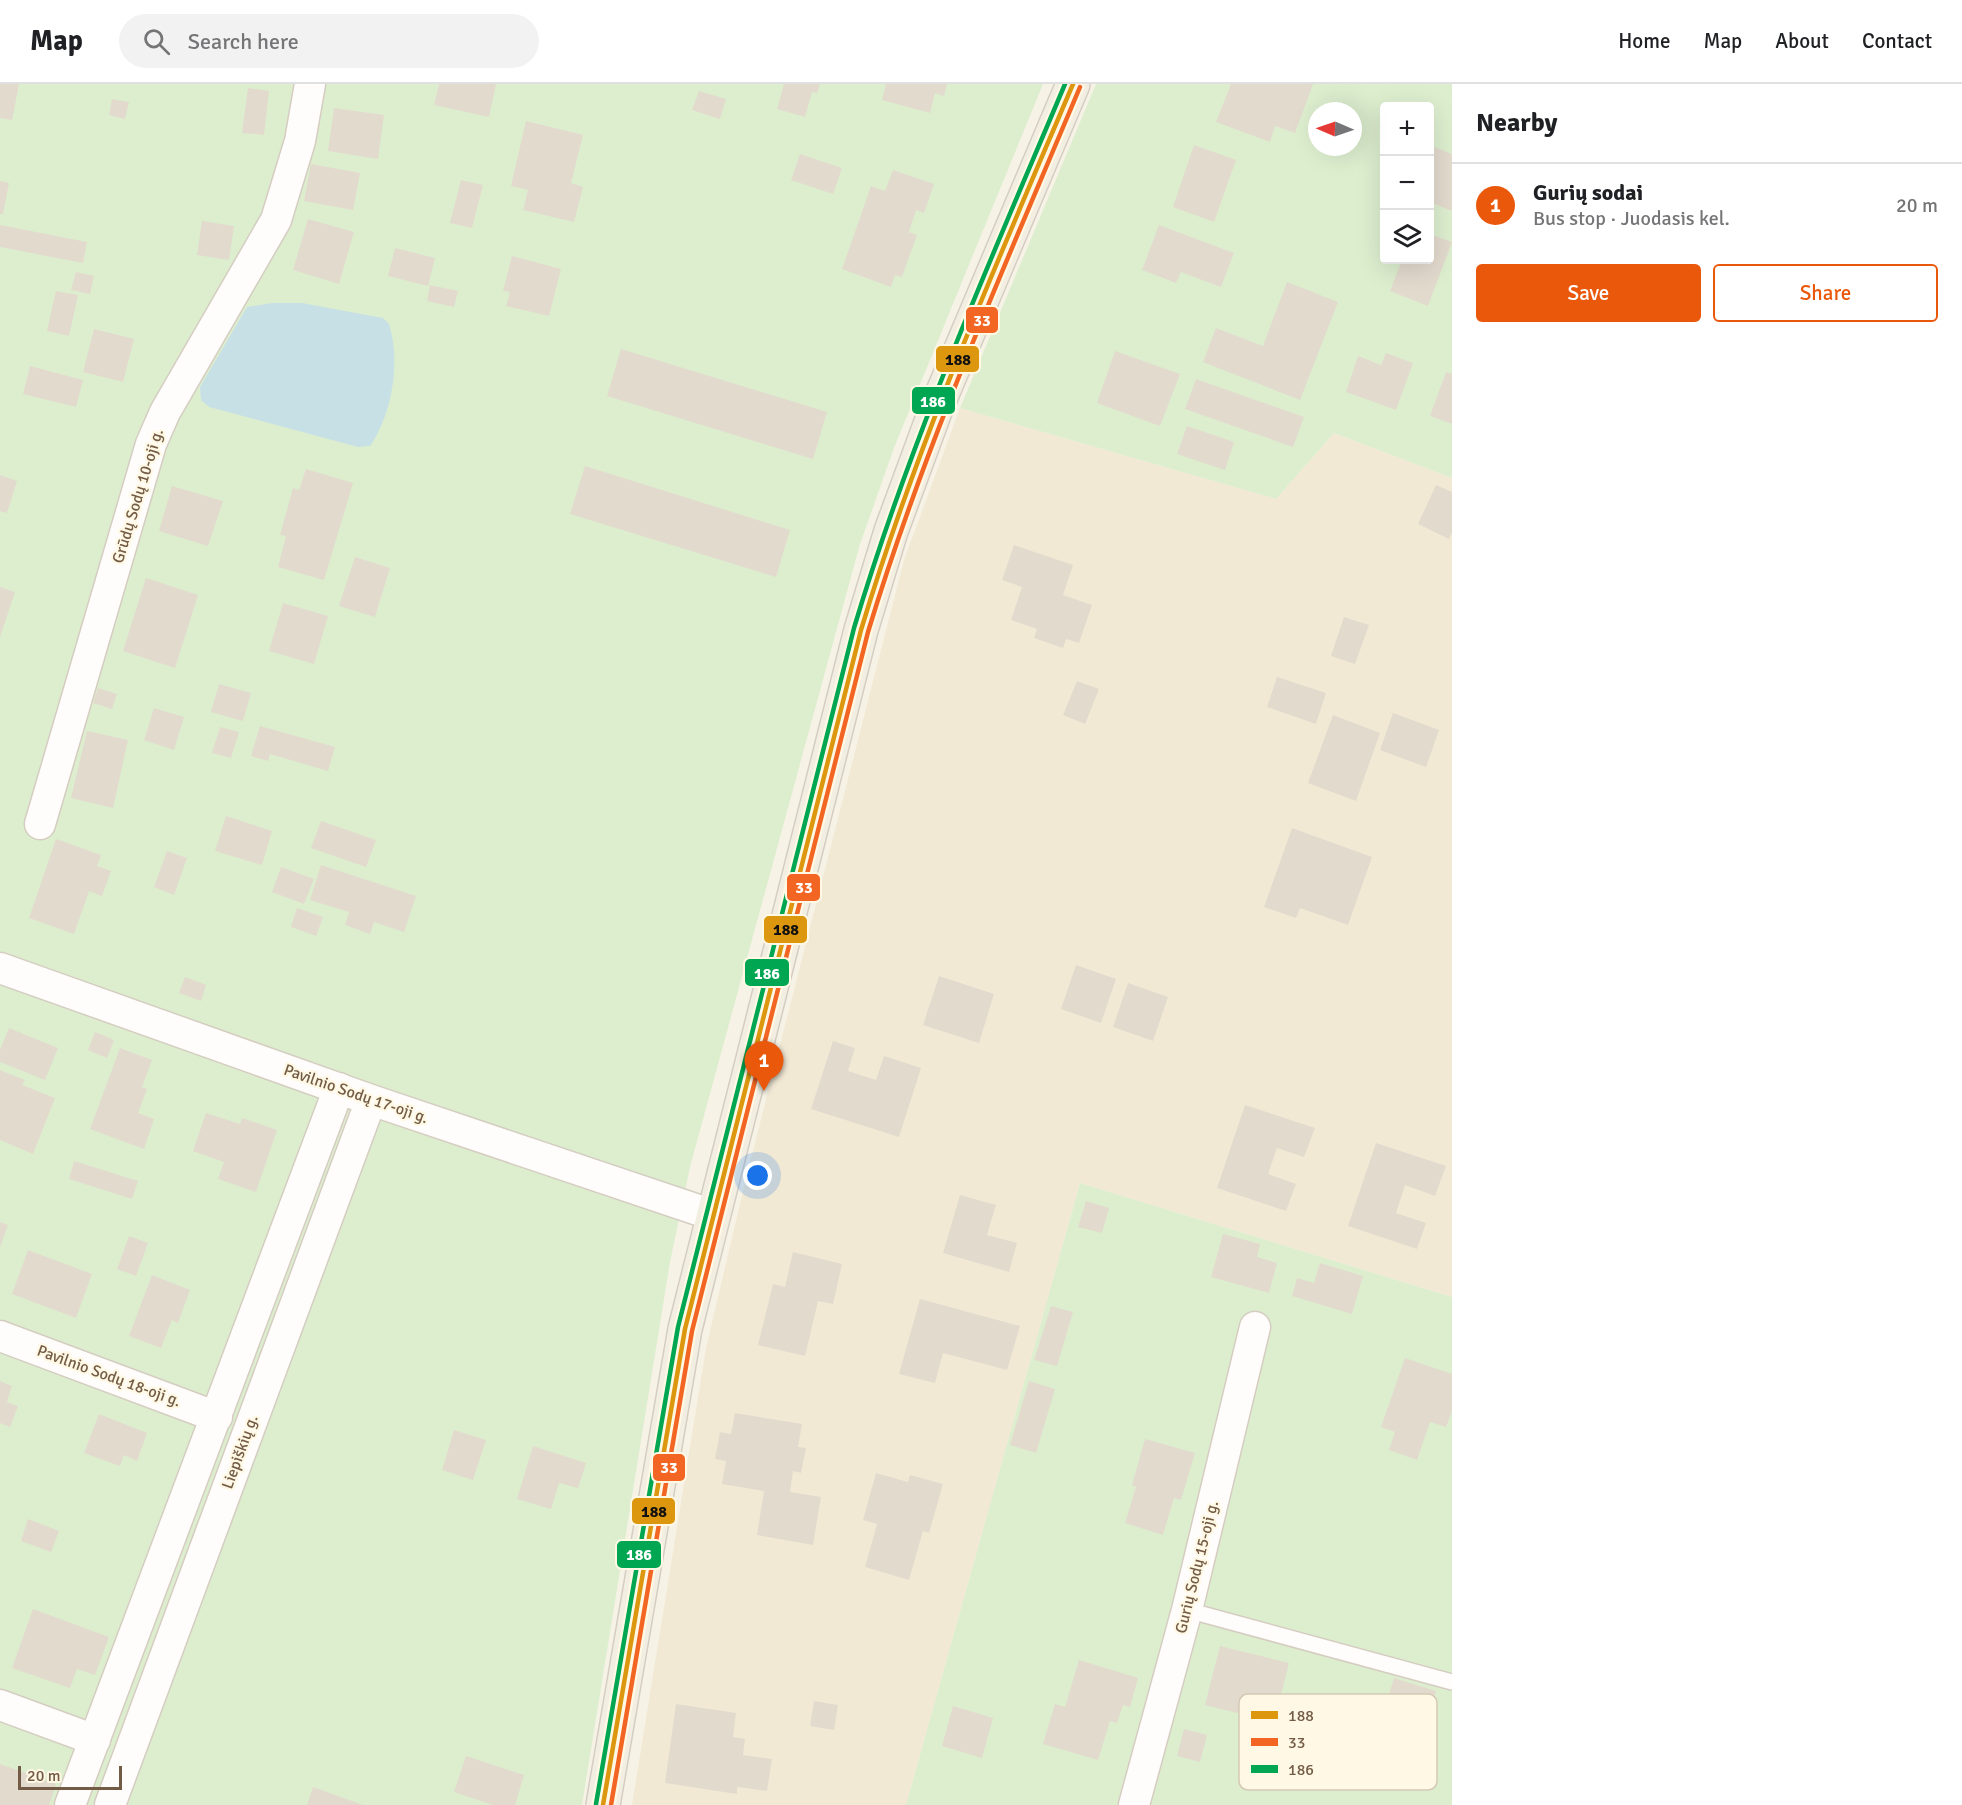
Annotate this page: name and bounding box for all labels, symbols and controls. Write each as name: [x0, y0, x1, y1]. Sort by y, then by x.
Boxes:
search box: [119, 14, 539, 68]
text: Map: [30, 24, 83, 58]
icon: search: [140, 25, 173, 58]
text: Search here: [188, 28, 299, 55]
text: Home: [1618, 28, 1671, 54]
text: Map: [1704, 28, 1742, 54]
text: About: [1775, 28, 1829, 54]
text: Contact: [1862, 28, 1932, 54]
north arrow: [1308, 102, 1362, 156]
map controls: [1380, 102, 1434, 264]
button: +: [1380, 102, 1434, 156]
text: Nearby: [1476, 107, 1557, 139]
button: −: [1380, 156, 1434, 210]
text: Gurių sodai: [1533, 179, 1643, 206]
text: 1: [1490, 193, 1501, 218]
text: 20 m: [1896, 193, 1938, 218]
text: Bus stop · Juodasis kel.: [1533, 206, 1730, 231]
button: layers: [1380, 210, 1434, 264]
button: Save: [1476, 264, 1701, 322]
button: Share: [1713, 264, 1938, 322]
line badge: 33: [965, 306, 999, 334]
text: 33: [973, 311, 991, 331]
line badge: 188: [935, 345, 980, 373]
text: 188: [945, 350, 971, 370]
line badge: 186: [911, 386, 956, 415]
text: 186: [920, 392, 946, 412]
street label: Grūdų Sodų 10-oji g.: [108, 426, 168, 566]
line badge: 33: [786, 873, 821, 902]
text: 33: [795, 878, 813, 898]
line badge: 188: [763, 915, 808, 944]
text: 188: [773, 920, 799, 940]
line badge: 186: [744, 958, 790, 987]
text: 186: [754, 964, 780, 984]
pin: 1: [744, 1042, 783, 1091]
street label: Pavilnio Sodų 17-oji g.: [281, 1060, 431, 1128]
your location: [743, 1161, 772, 1190]
street label: Pavilnio Sodų 18-oji g.: [34, 1341, 184, 1411]
street label: Liepiškių g.: [217, 1412, 263, 1492]
line badge: 33: [652, 1453, 686, 1482]
text: 33: [660, 1458, 678, 1478]
line badge: 188: [631, 1497, 676, 1525]
street label: Gurių Sodų 15-oji g.: [1171, 1499, 1223, 1635]
text: 188: [641, 1502, 667, 1522]
line badge: 186: [616, 1540, 662, 1569]
text: 186: [626, 1545, 652, 1565]
legend: [1239, 1694, 1437, 1790]
text: 188: [1288, 1706, 1314, 1726]
text: 33: [1288, 1733, 1305, 1753]
text: 186: [1288, 1760, 1314, 1780]
scale bar: [18, 1763, 122, 1790]
text: 20 m: [27, 1766, 61, 1786]

